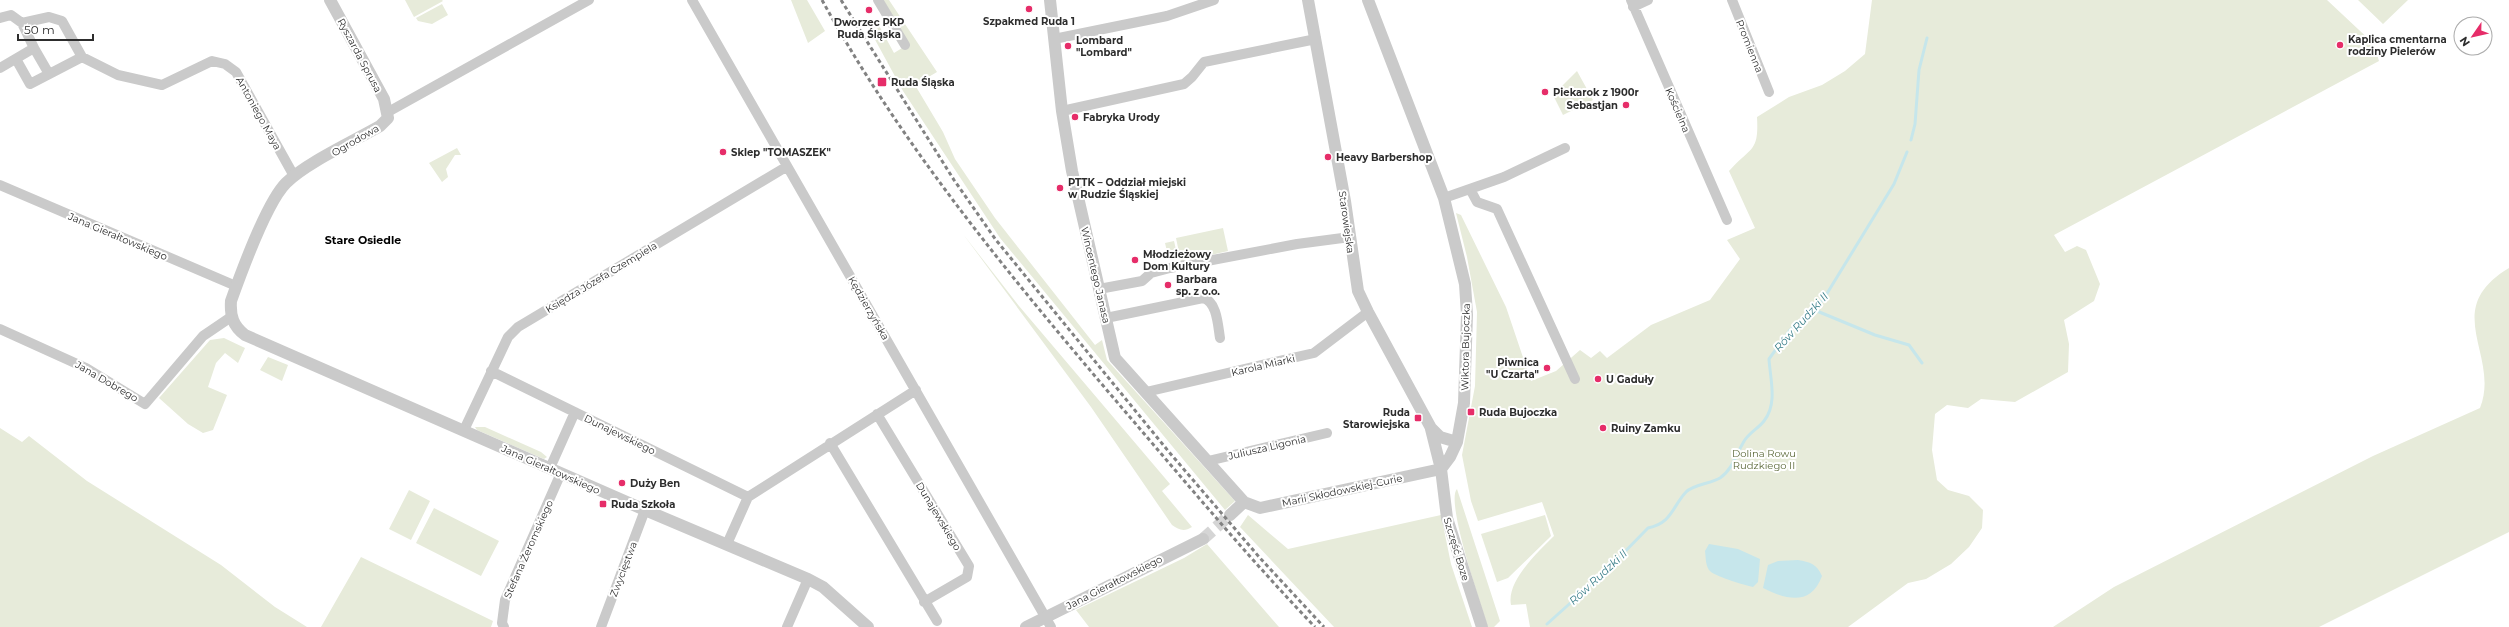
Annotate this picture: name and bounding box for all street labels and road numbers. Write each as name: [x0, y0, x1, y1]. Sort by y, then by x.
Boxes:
street label: Ryszarda Sprusa: [335, 16, 385, 95]
street label: Promienna: [1733, 18, 1766, 75]
street label: Antoniego Maya: [233, 74, 284, 152]
street label: Kościelna: [1662, 86, 1693, 135]
street label: Ogrodowa: [329, 122, 381, 159]
street label: Starowiejska: [1336, 190, 1357, 254]
street label: Jana Gierałtowskiego: [65, 209, 169, 263]
street label: Wincentego Janasa: [1078, 226, 1113, 325]
street label: Księdza Józefa Czempiela: [543, 239, 659, 316]
street label: Kędzierzyńska: [845, 274, 892, 342]
street label: Wiktora Bujoczka: [1458, 303, 1473, 391]
street label: Karola Miarki: [1230, 352, 1296, 379]
street label: Jana Dobrego: [72, 358, 141, 405]
street label: Dunajewskiego: [582, 412, 658, 457]
street label: Juliusza Ligonia: [1226, 432, 1307, 463]
street label: Jana Gierałtowskiego: [499, 441, 602, 497]
street label: Marii Skłodowskiej-Curie: [1281, 471, 1403, 510]
street label: Dunajewskiego: [913, 480, 964, 553]
street label: Stefana Żeromskiego: [501, 498, 556, 600]
street label: Szczęść Boze: [1441, 516, 1472, 582]
street label: Zwycięstwa: [607, 540, 640, 599]
street label: Jana Gierałtowskiego: [1063, 553, 1165, 613]

